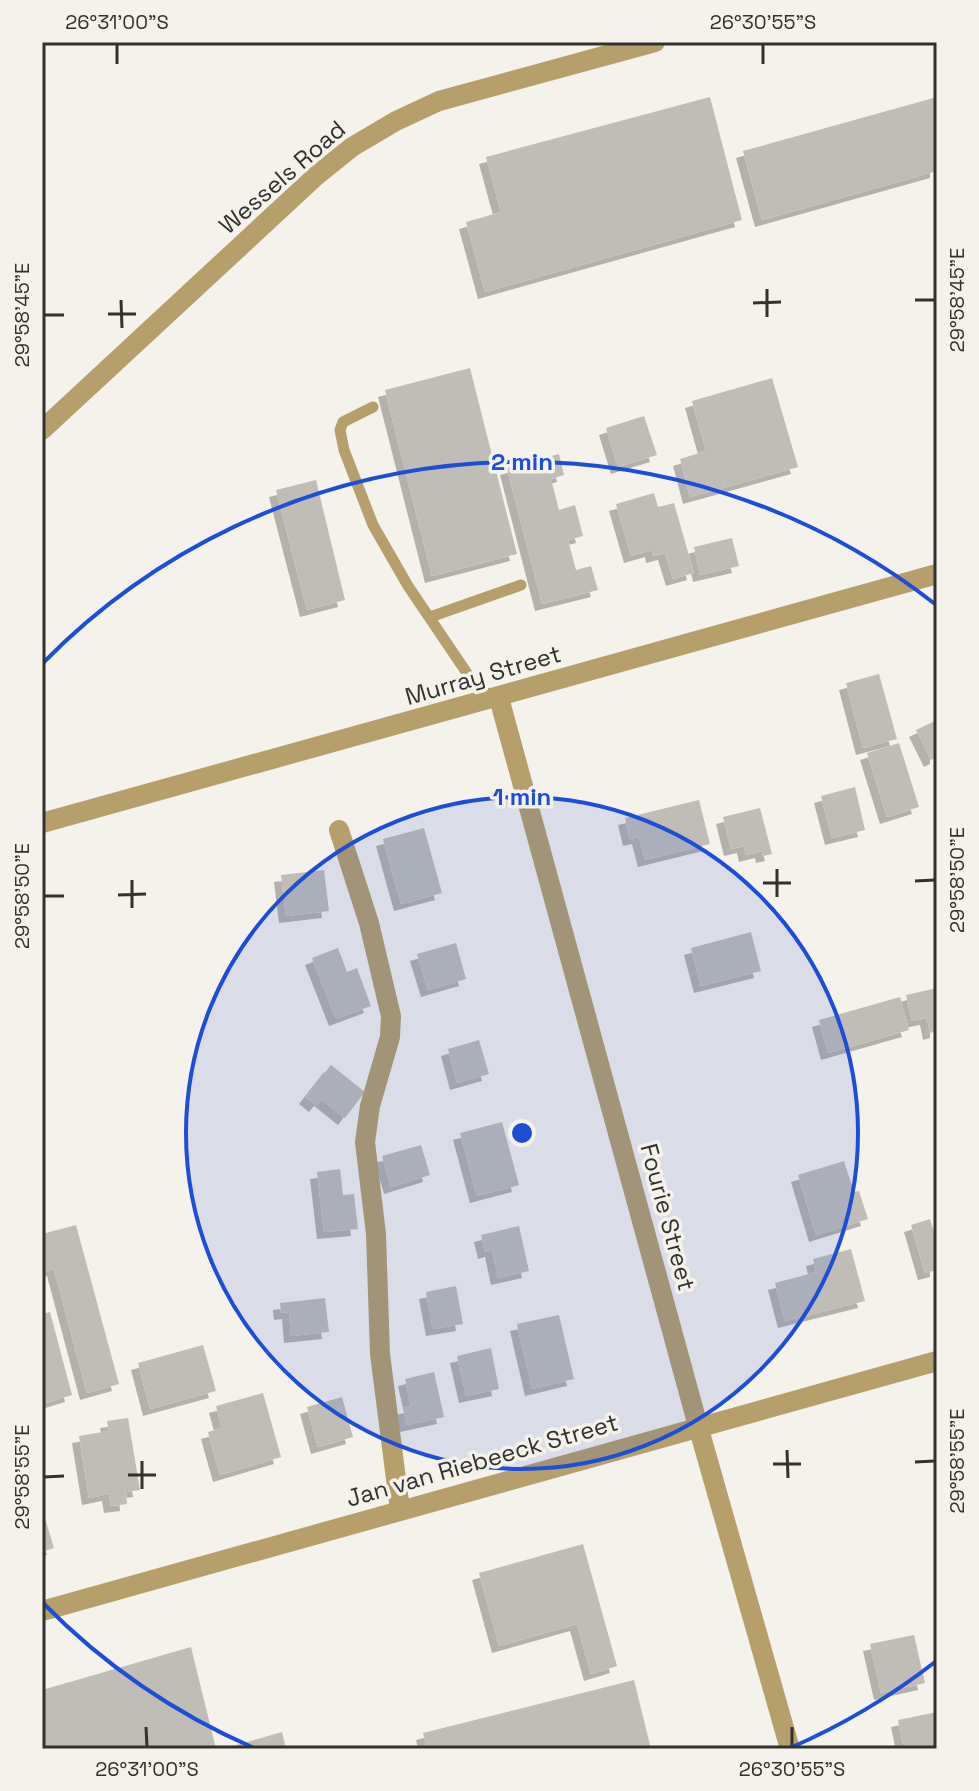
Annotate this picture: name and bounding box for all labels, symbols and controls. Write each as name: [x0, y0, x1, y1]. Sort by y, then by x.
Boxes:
text: 26°31'00"S: [65, 9, 169, 35]
text: 26°30'55"S: [710, 9, 816, 35]
street label: Wessels Road: [212, 113, 352, 241]
text: 29°58'45"E: [944, 248, 970, 352]
text: 29°58'45"E: [9, 263, 35, 367]
text: 2 min: [491, 446, 553, 477]
street label: Murray Street: [401, 638, 565, 712]
text: 1 min: [493, 781, 551, 812]
text: 29°58'50"E: [944, 827, 970, 933]
text: 29°58'50"E: [9, 843, 35, 949]
centre of rings: [508, 1119, 536, 1147]
street label: Fourie Street: [633, 1140, 703, 1294]
street label: Jan van Riebeeck Street: [342, 1406, 622, 1514]
text: 29°58'55"E: [944, 1408, 970, 1514]
text: 29°58'55"E: [9, 1424, 35, 1530]
text: 26°31'00"S: [95, 1756, 199, 1782]
text: 26°30'55"S: [739, 1756, 845, 1782]

